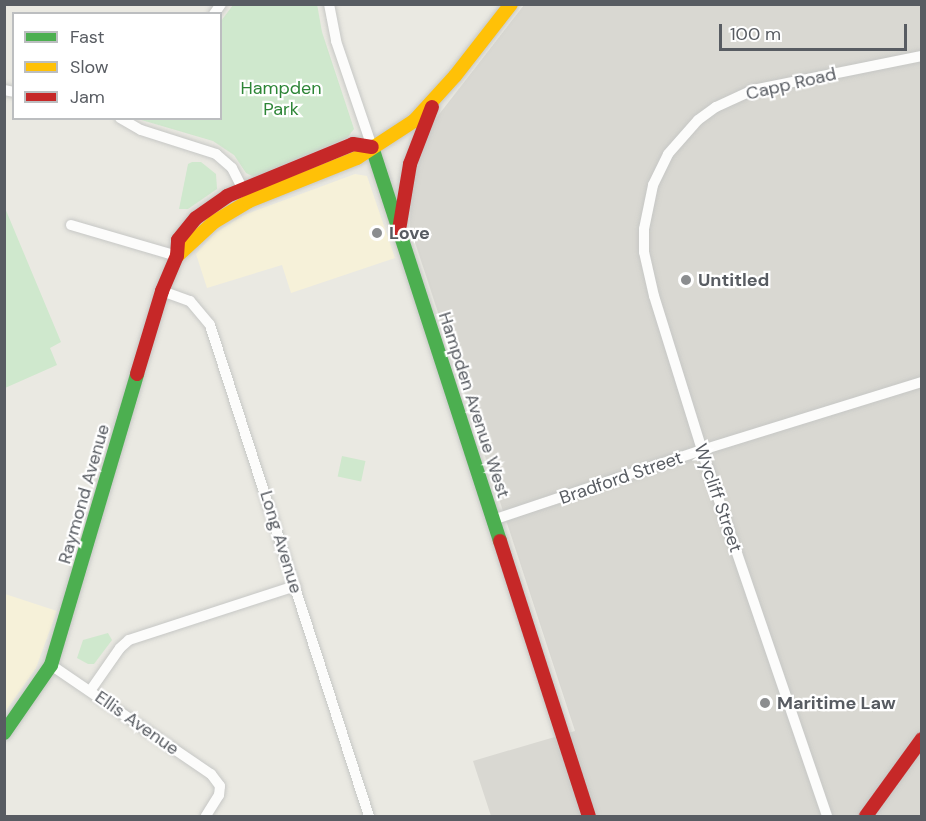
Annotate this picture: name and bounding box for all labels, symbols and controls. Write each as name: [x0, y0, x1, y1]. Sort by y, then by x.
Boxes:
legend: [12, 12, 222, 120]
scale bar: [722, 12, 910, 50]
text: 100 m: [730, 22, 781, 46]
text: Fast: [70, 25, 105, 49]
text: Slow: [70, 55, 109, 79]
street label: Capp Road: [744, 63, 838, 105]
park label: Hampden Park: [240, 78, 322, 121]
text: Jam: [70, 85, 105, 109]
place label: Love: [389, 222, 430, 244]
marker: Love: [370, 226, 384, 240]
place label: Untitled: [698, 269, 769, 291]
marker: Untitled: [679, 273, 693, 287]
street label: Hampden Avenue West: [434, 309, 514, 501]
street label: Raymond Avenue: [54, 422, 114, 566]
street label: Wycliff Street: [689, 441, 747, 555]
street label: Bradford Street: [557, 447, 685, 509]
street label: Long Avenue: [255, 488, 307, 596]
street label: Ellis Avenue: [91, 686, 183, 760]
place label: Maritime Law: [777, 692, 896, 714]
marker: Maritime Law: [758, 696, 772, 710]

